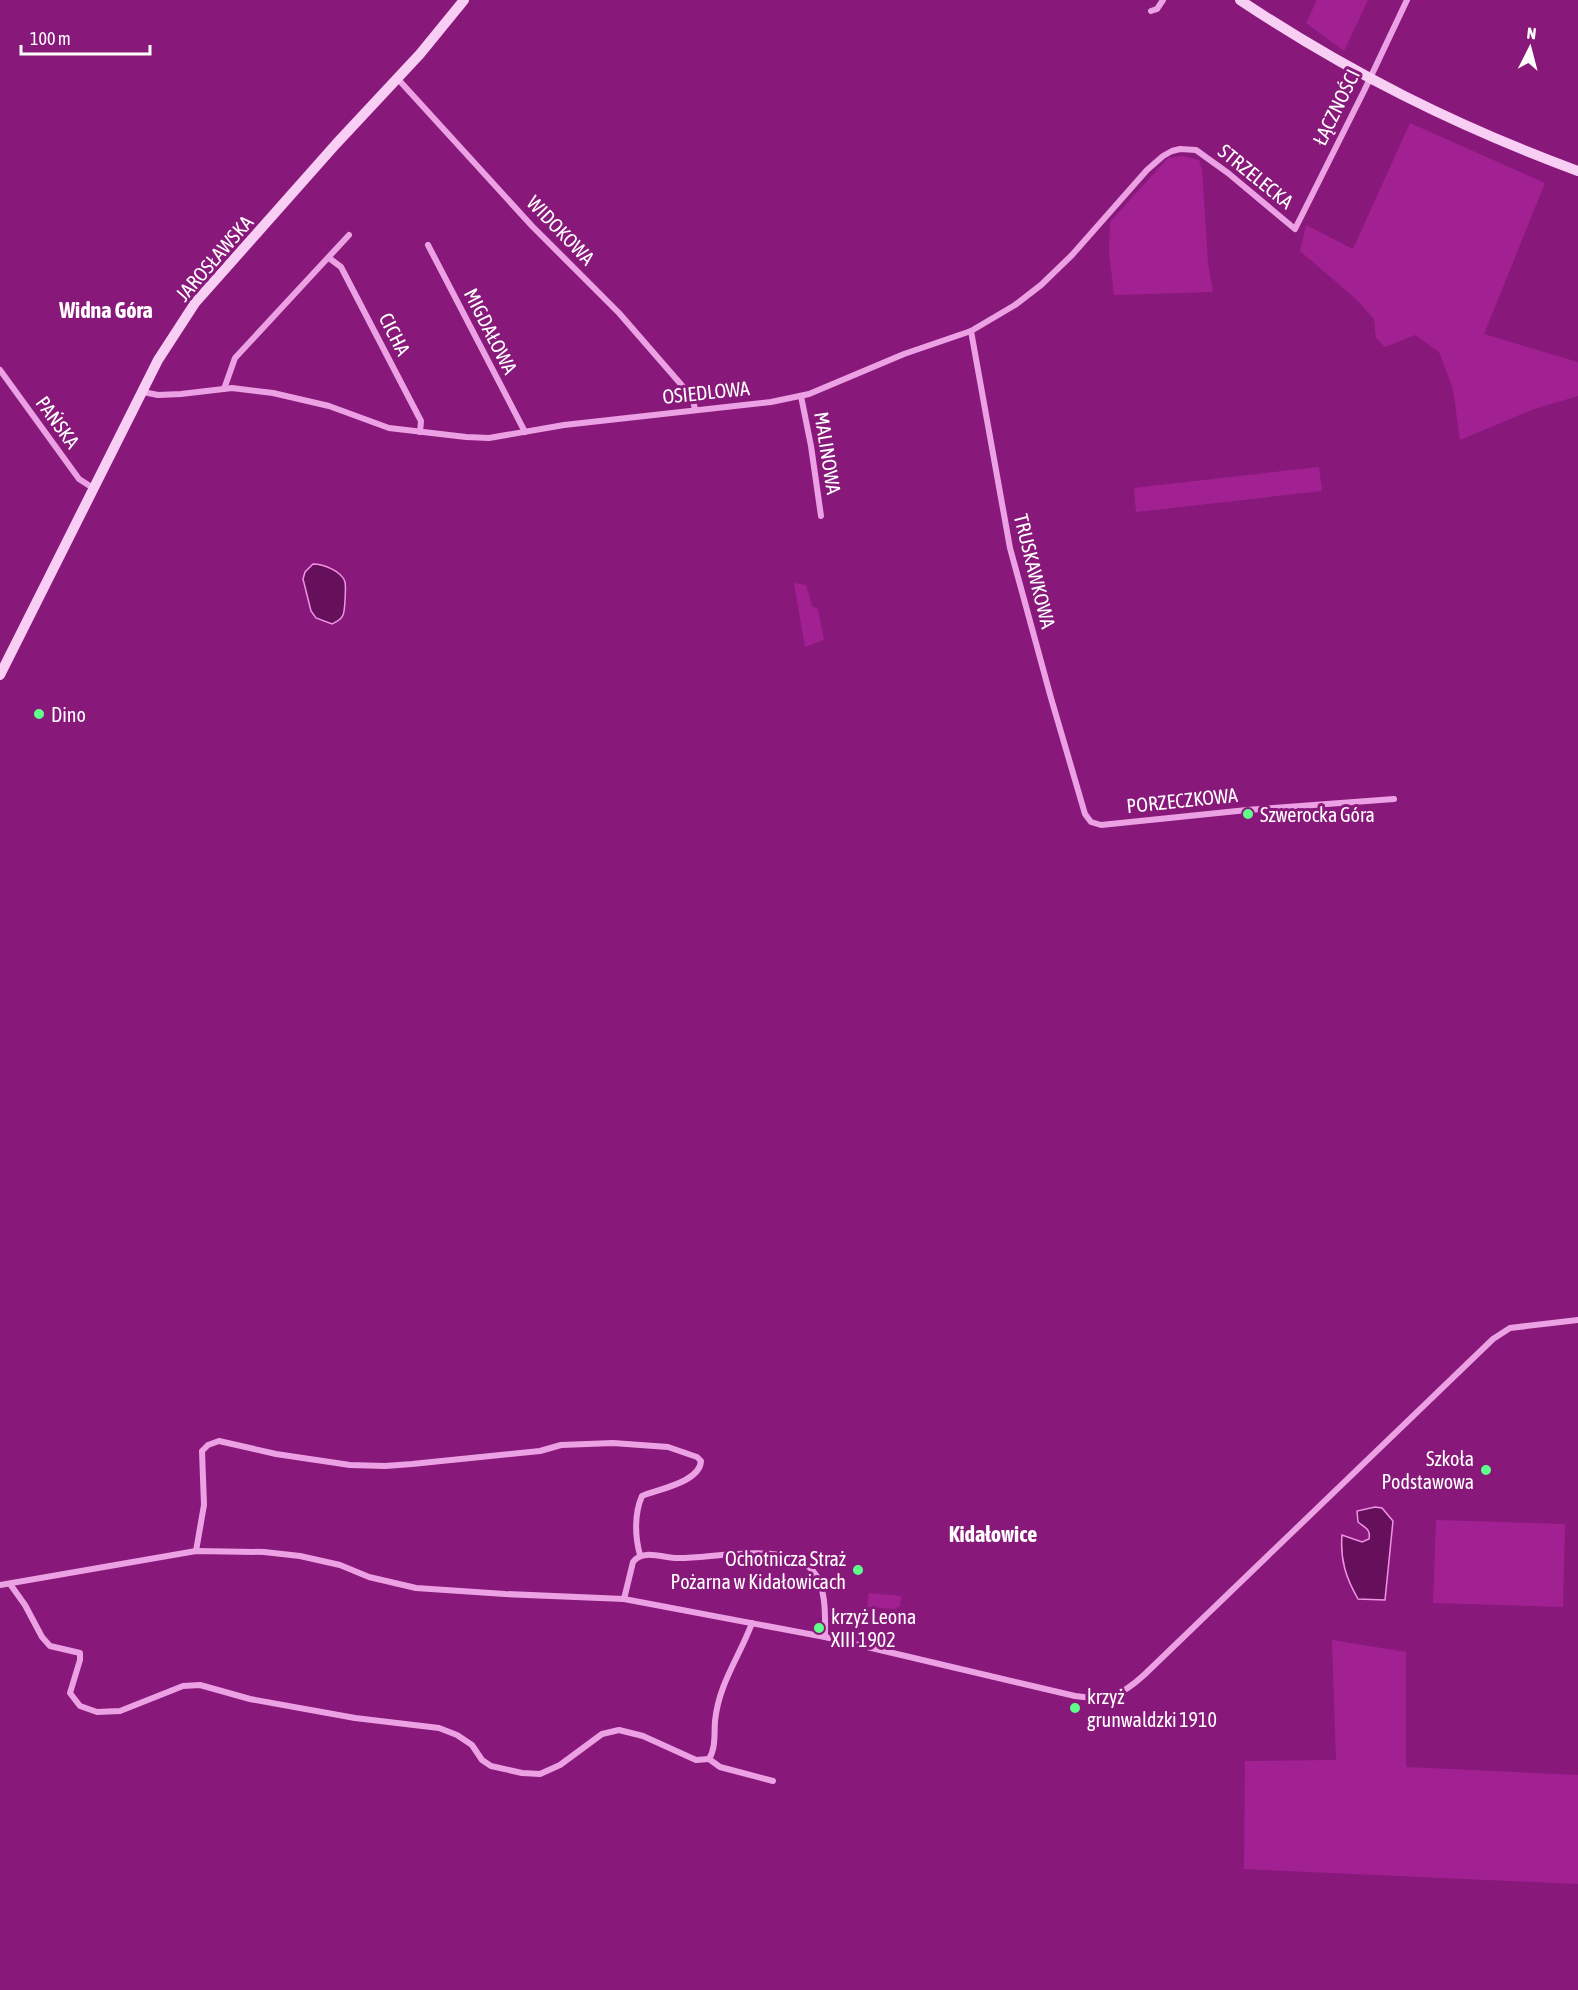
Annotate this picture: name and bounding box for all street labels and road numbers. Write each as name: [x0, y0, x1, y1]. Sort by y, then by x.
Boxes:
street label: ŁĄCZNOŚCI: [1308, 65, 1364, 149]
street label: STRZELECKA: [1214, 139, 1298, 213]
street label: WIDOKOWA: [522, 191, 600, 269]
street label: JAROSŁAWSKA: [171, 210, 257, 305]
street label: MIGDAŁOWA: [460, 284, 522, 378]
street label: CICHA: [375, 309, 415, 359]
street label: OSIEDLOWA: [661, 376, 751, 408]
street label: PAŃSKA: [31, 392, 85, 453]
street label: MALINOWA: [810, 410, 846, 496]
street label: TRUSKAWKOWA: [1010, 511, 1060, 631]
street label: PORZECZKOWA: [1125, 783, 1239, 817]

